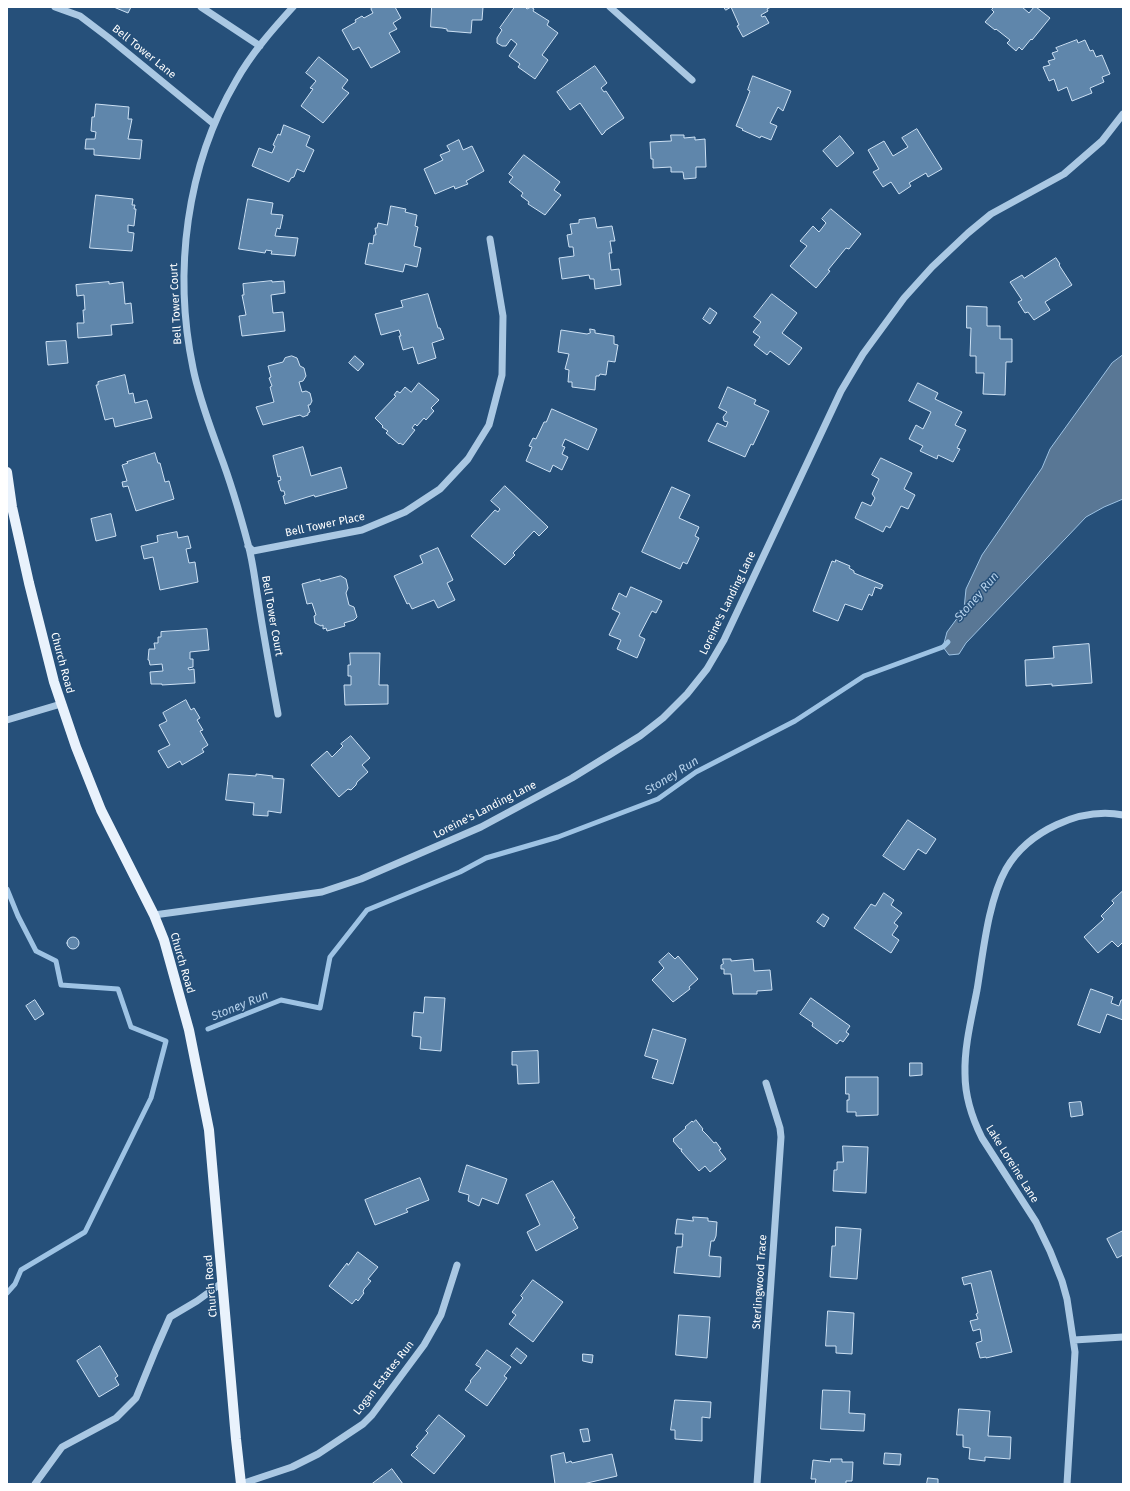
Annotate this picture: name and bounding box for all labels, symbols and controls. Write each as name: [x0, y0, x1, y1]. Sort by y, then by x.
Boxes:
street label: Bell Tower Lane: [109, 22, 179, 82]
street label: Bell Tower Court: [167, 263, 185, 345]
street label: Bell Tower Place: [284, 510, 366, 540]
street label: Loreine's Landing Lane: [697, 549, 759, 657]
water label: Stoney Run: [952, 569, 1002, 625]
street label: Bell Tower Court: [258, 575, 286, 657]
street label: Church Road: [47, 631, 77, 695]
water label: Stoney Run: [643, 754, 701, 798]
street label: Loreine's Landing Lane: [431, 778, 539, 842]
street label: Church Road: [167, 931, 197, 995]
water label: Stoney Run: [209, 988, 271, 1024]
street label: Lake Loreine Lane: [983, 1123, 1041, 1205]
street label: Sterlingwood Trace: [750, 1234, 770, 1330]
street label: Church Road: [202, 1254, 220, 1318]
street label: Logan Estates Run: [351, 1338, 417, 1418]

